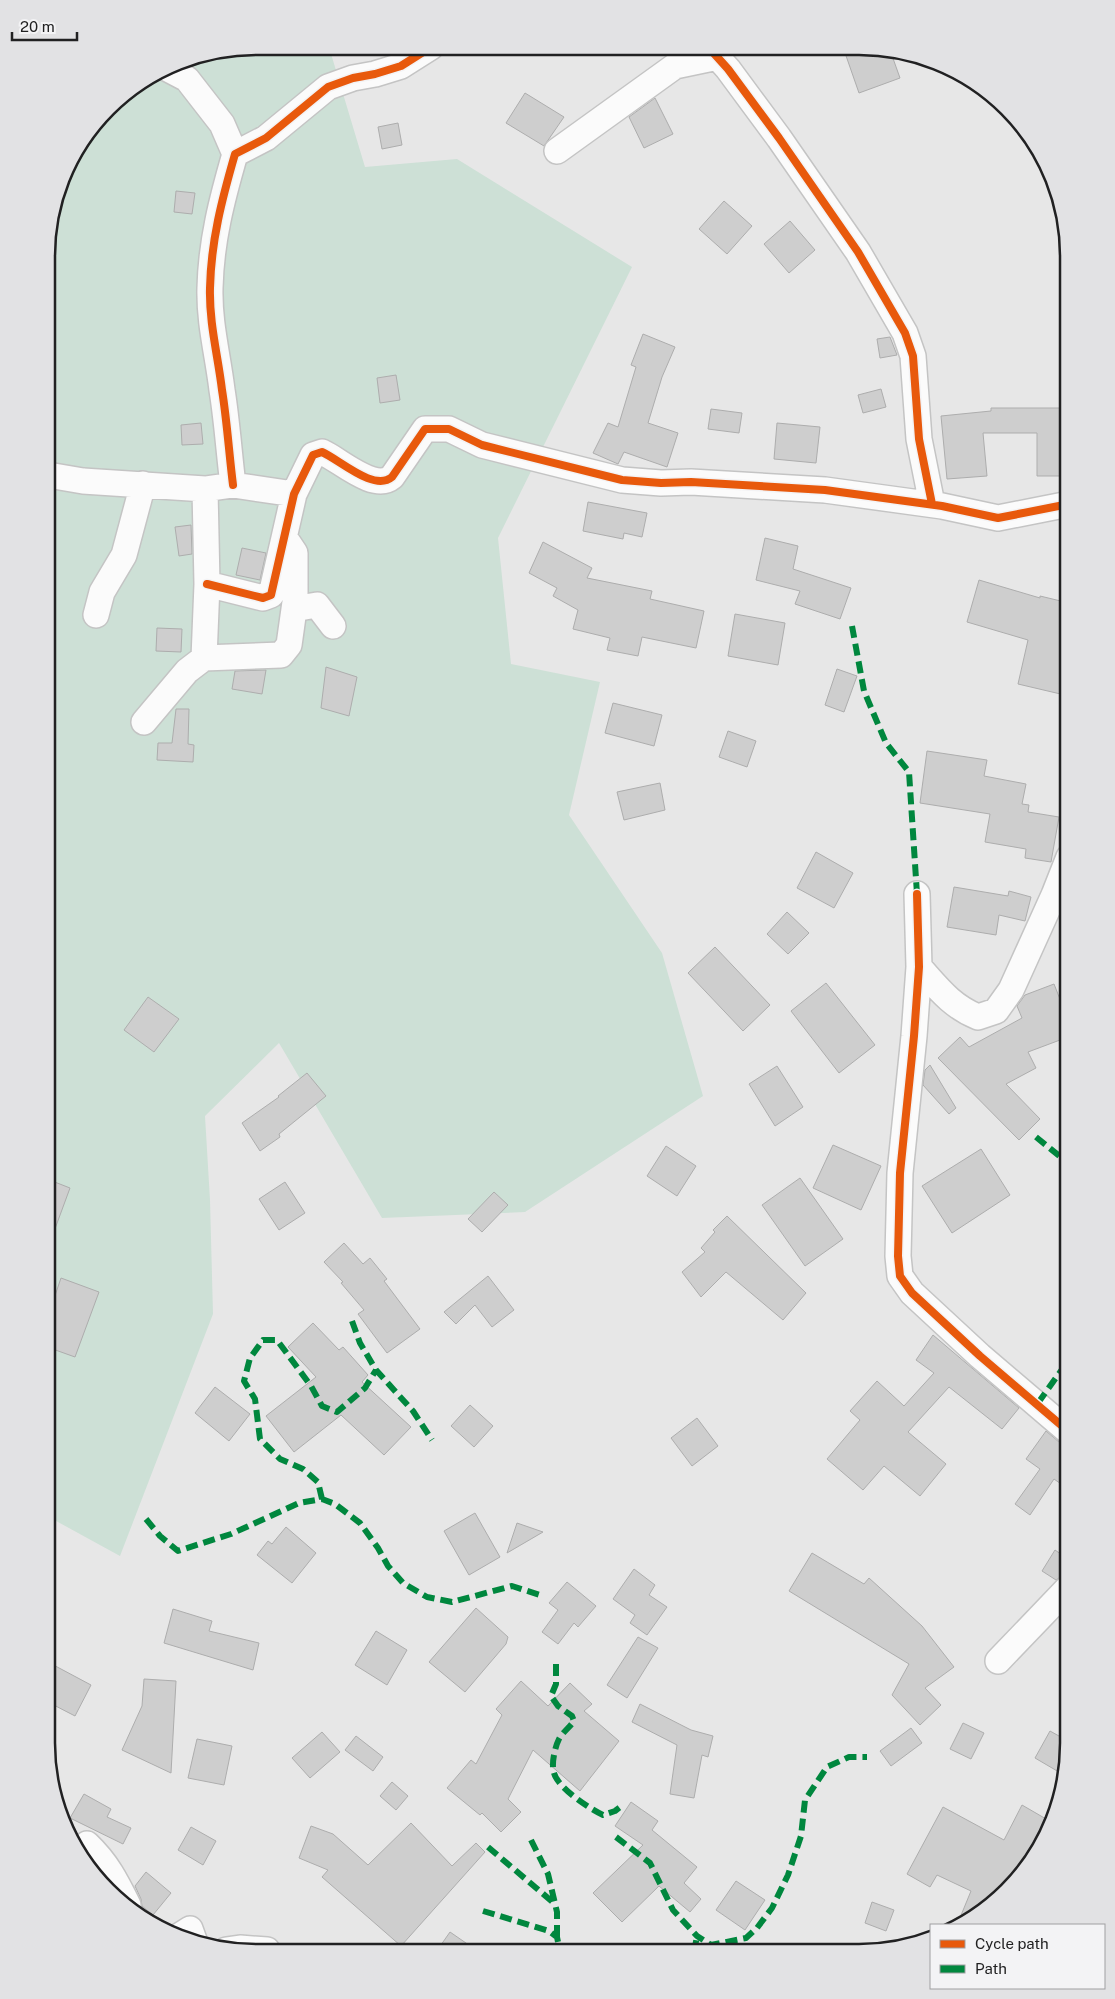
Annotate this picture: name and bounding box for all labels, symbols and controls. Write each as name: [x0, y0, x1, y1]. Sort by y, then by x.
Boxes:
scale bar: [12, 10, 78, 42]
text: 20 m: [20, 18, 55, 35]
legend: [930, 1924, 1105, 1989]
text: Cycle path: [975, 1935, 1049, 1952]
text: Path: [975, 1960, 1007, 1977]

